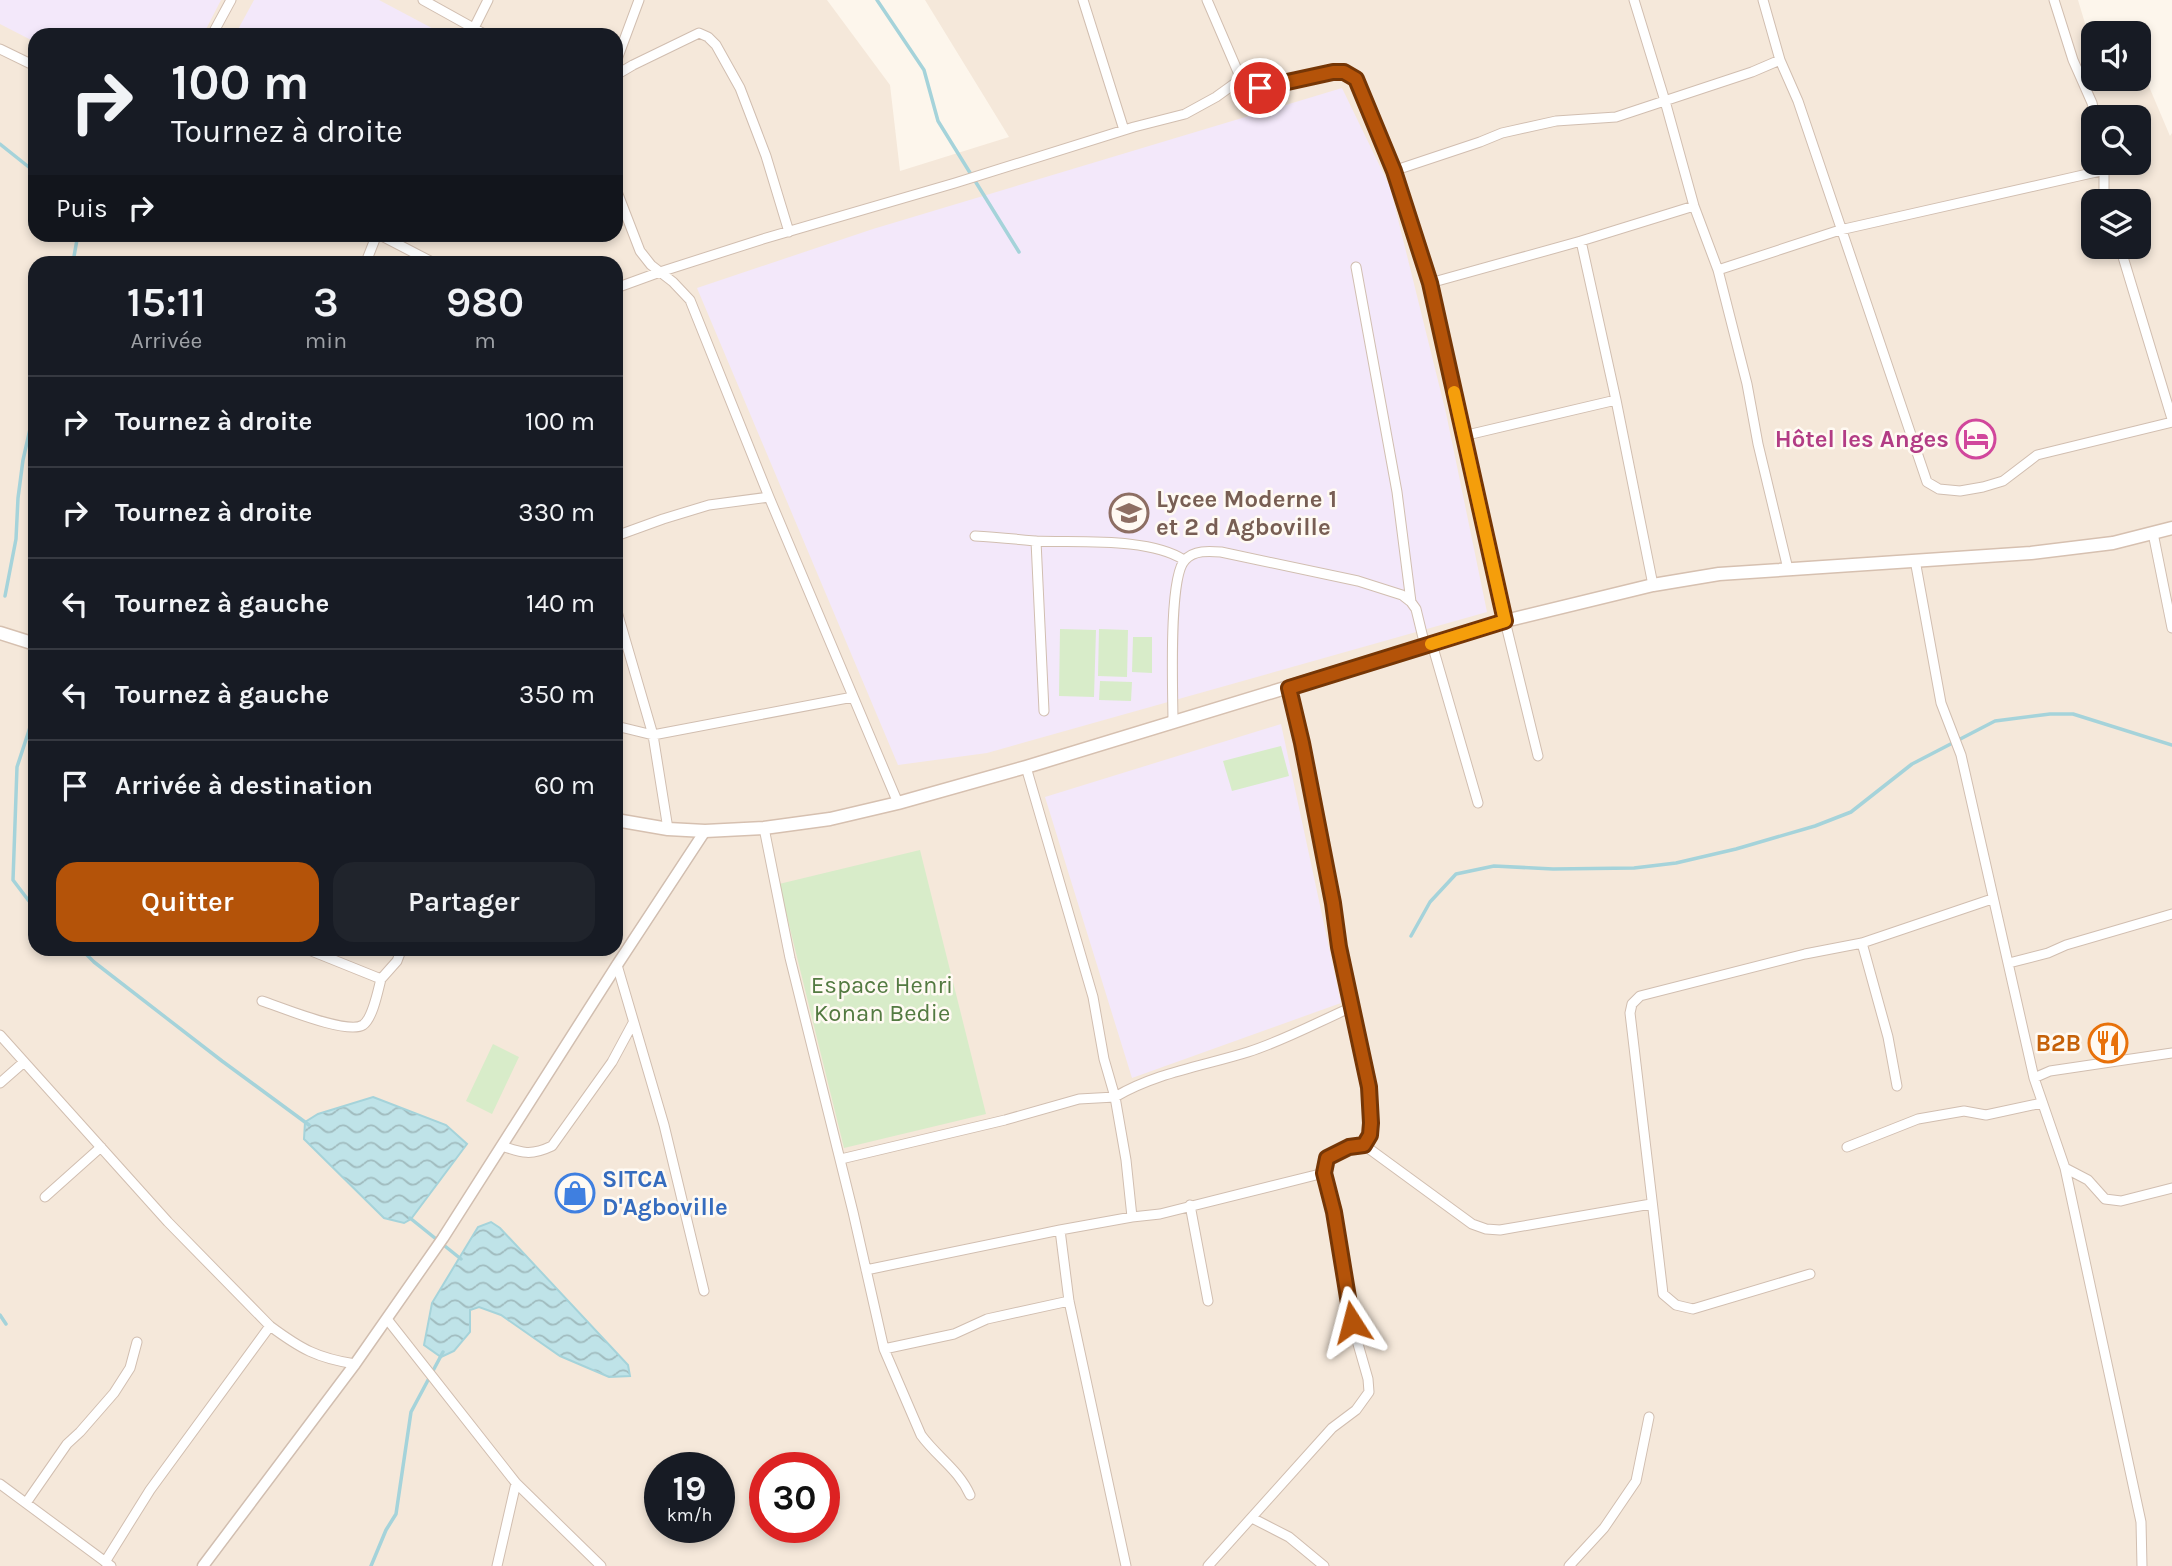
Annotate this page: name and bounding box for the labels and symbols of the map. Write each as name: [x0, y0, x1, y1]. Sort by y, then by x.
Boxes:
pin: [1230, 58, 1290, 118]
hotel icon: Hôtel les Anges: [1955, 418, 1997, 460]
place label: Hôtel les Anges: [1775, 425, 1949, 453]
place label: Lycee Moderne 1 et 2 d Agboville: [1156, 485, 1337, 541]
school or university icon: Lycee Moderne 1 et 2 d Agboville: [1108, 492, 1150, 534]
park label: Espace Henri Konan Bedie: [811, 971, 953, 1027]
restaurant icon: B2B: [2087, 1022, 2129, 1064]
place label: B2B: [2035, 1029, 2081, 1057]
place label: SITCA D'Agboville: [602, 1165, 728, 1221]
shop icon: SITCA D'Agboville: [554, 1172, 596, 1214]
position arrow: [1315, 1285, 1389, 1359]
speed limit sign: 30: [749, 1452, 840, 1543]

